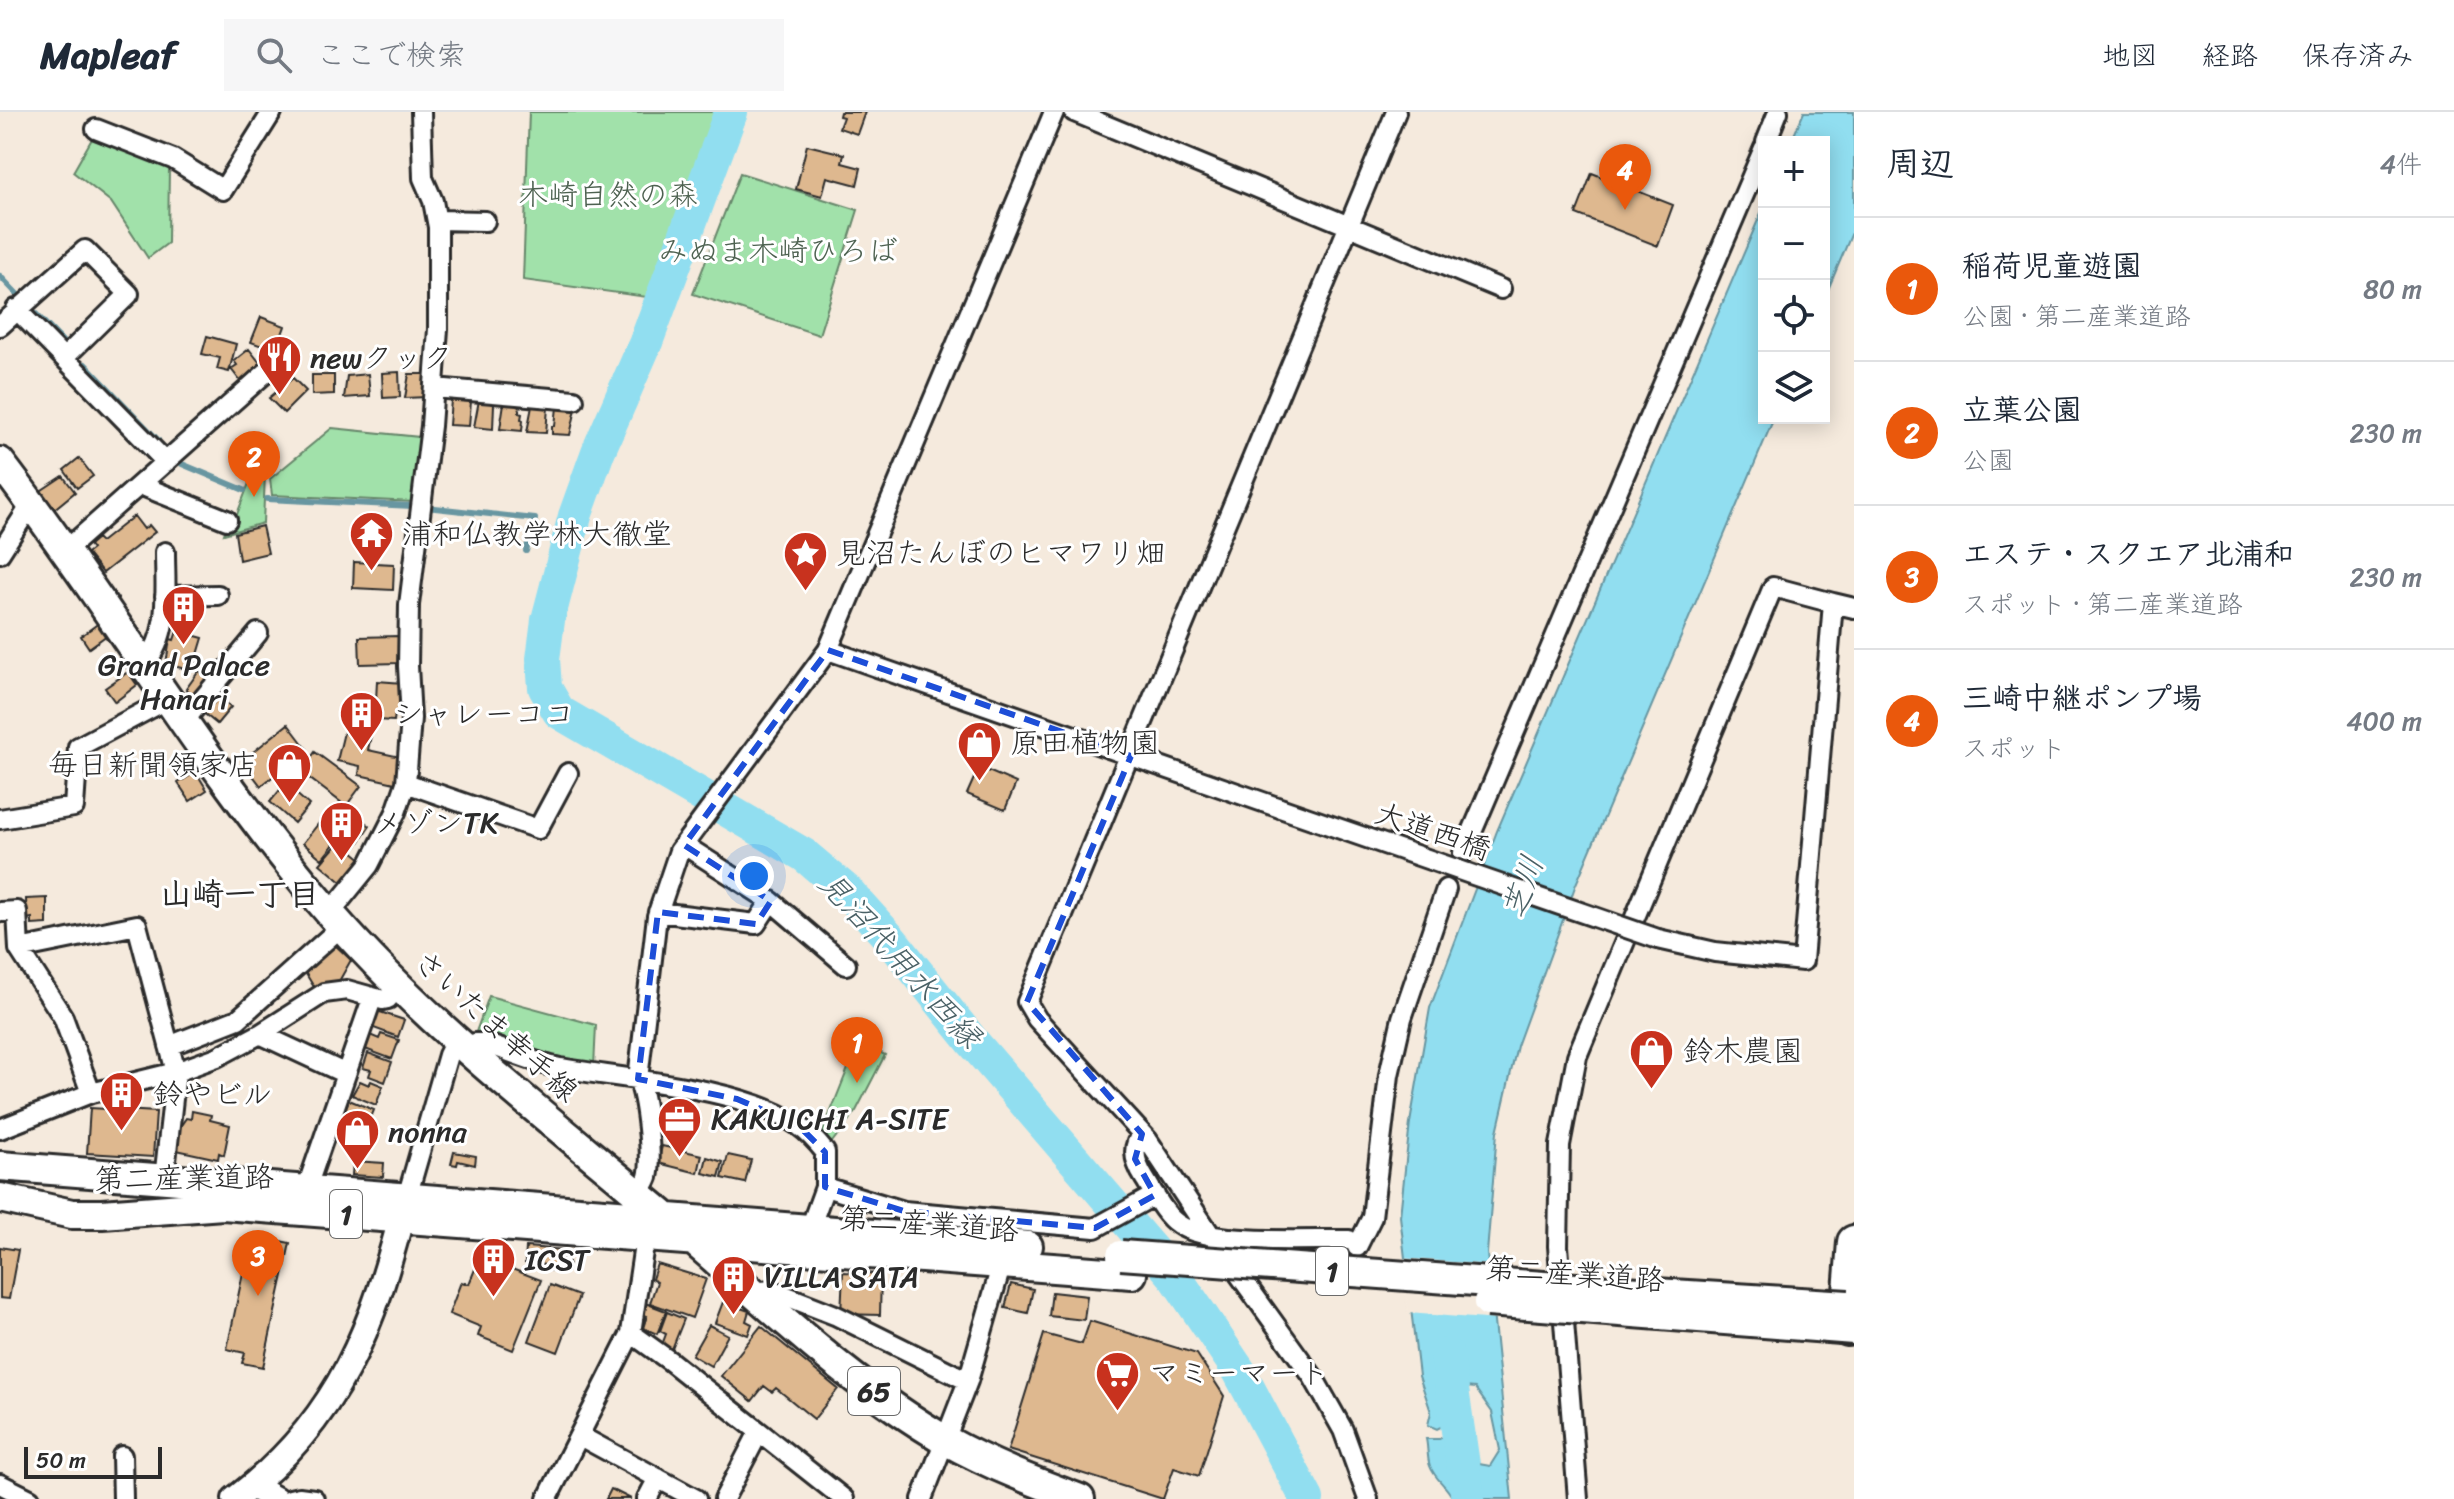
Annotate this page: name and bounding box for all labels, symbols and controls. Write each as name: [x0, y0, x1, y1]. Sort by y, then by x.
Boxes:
search box: [224, 19, 784, 91]
text: Mapleaf: [40, 22, 176, 89]
text: ここで検索: [316, 28, 466, 82]
text: 地図: [2102, 31, 2158, 80]
text: 経路: [2202, 31, 2258, 80]
text: 保存済み: [2302, 31, 2414, 80]
icon: search: [252, 33, 296, 77]
text: 周辺: [1886, 134, 1954, 194]
map controls: [1758, 136, 1830, 424]
button: +: [1758, 136, 1830, 208]
text: 4件: [2380, 141, 2422, 187]
pin: 4: [1599, 144, 1651, 210]
park label: 木崎自然の森: [518, 168, 698, 222]
button: −: [1758, 208, 1830, 280]
park label: みぬま木崎ひろば: [658, 224, 898, 278]
text: 稲荷児童遊園: [1962, 239, 2142, 293]
text: 1: [1906, 266, 1918, 312]
text: 80 m: [2363, 266, 2422, 312]
button: locate: [1758, 280, 1830, 352]
text: 公園 · 第二産業道路: [1962, 293, 2191, 339]
place label: newクック: [310, 331, 452, 385]
restaurant icon: newクック: [255, 334, 303, 397]
button: layers: [1758, 352, 1830, 424]
text: 立葉公園: [1962, 383, 2082, 437]
text: 2: [1904, 410, 1920, 456]
text: 230 m: [2350, 410, 2422, 456]
pin: 2: [228, 431, 280, 497]
text: 公園: [1962, 437, 2014, 483]
place label: 浦和仏教学林大徹堂: [402, 507, 672, 561]
temple icon: 浦和仏教学林大徹堂: [347, 510, 395, 573]
place label: 見沼たんぼのヒマワリ畑: [836, 526, 1166, 580]
text: エステ・スクエア北浦和: [1962, 527, 2294, 581]
place icon: 見沼たんぼのヒマワリ畑: [781, 529, 829, 592]
text: 3: [1905, 554, 1919, 600]
text: 230 m: [2350, 554, 2422, 600]
text: スポット · 第二産業道路: [1962, 581, 2243, 627]
building icon: Grand Palace Hanari: [160, 583, 208, 646]
place label: Grand Palace Hanari: [98, 638, 270, 726]
text: 三崎中継ポンプ場: [1962, 671, 2202, 725]
place label: シャレーココ: [393, 687, 574, 741]
building icon: シャレーココ: [338, 690, 386, 753]
text: 4: [1904, 698, 1920, 744]
text: 400 m: [2346, 698, 2422, 744]
place label: 原田植物園: [1010, 716, 1160, 770]
shop icon: 原田植物園: [955, 719, 1003, 782]
text: スポット: [1962, 725, 2066, 771]
place label: 毎日新聞領家店: [48, 738, 258, 792]
shop icon: 毎日新聞領家店: [265, 741, 313, 804]
street label: 大道西橋: [1367, 786, 1499, 876]
place label: メゾンTK: [373, 796, 499, 850]
building icon: メゾンTK: [318, 799, 366, 862]
water label: 芝川: [1485, 847, 1561, 927]
your location: [734, 856, 774, 896]
water label: 見沼代用水西縁: [804, 858, 998, 1065]
district label: 山崎一丁目: [160, 866, 320, 923]
street label: さいたま幸手線: [400, 936, 592, 1116]
pin: 1: [831, 1017, 883, 1083]
place label: 鈴木農園: [1683, 1024, 1803, 1078]
shop icon: 鈴木農園: [1628, 1027, 1676, 1090]
place label: 鈴やビル: [153, 1067, 272, 1121]
building icon: 鈴やビル: [98, 1070, 146, 1133]
place label: KAKUICHI A-SITE: [711, 1092, 950, 1146]
office icon: KAKUICHI A-SITE: [656, 1095, 704, 1158]
place label: nonna: [388, 1105, 468, 1159]
shop icon: nonna: [333, 1108, 381, 1171]
street label: 第二産業道路: [94, 1149, 274, 1207]
road number: 1: [330, 1190, 362, 1238]
street label: 第二産業道路: [837, 1191, 1021, 1257]
pin: 3: [232, 1230, 284, 1296]
place label: ICST: [524, 1233, 591, 1287]
building icon: ICST: [470, 1236, 518, 1299]
street label: 第二産業道路: [1483, 1241, 1667, 1307]
road number: 1: [1316, 1247, 1348, 1295]
place label: VILLA SATA: [764, 1250, 919, 1304]
building icon: VILLA SATA: [709, 1253, 757, 1316]
place label: マミーマート: [1149, 1346, 1329, 1400]
supermarket icon: マミーマート: [1094, 1349, 1142, 1412]
road number: 65: [848, 1367, 900, 1415]
text: 50 m: [36, 1441, 86, 1480]
scale bar: [24, 1443, 162, 1479]

